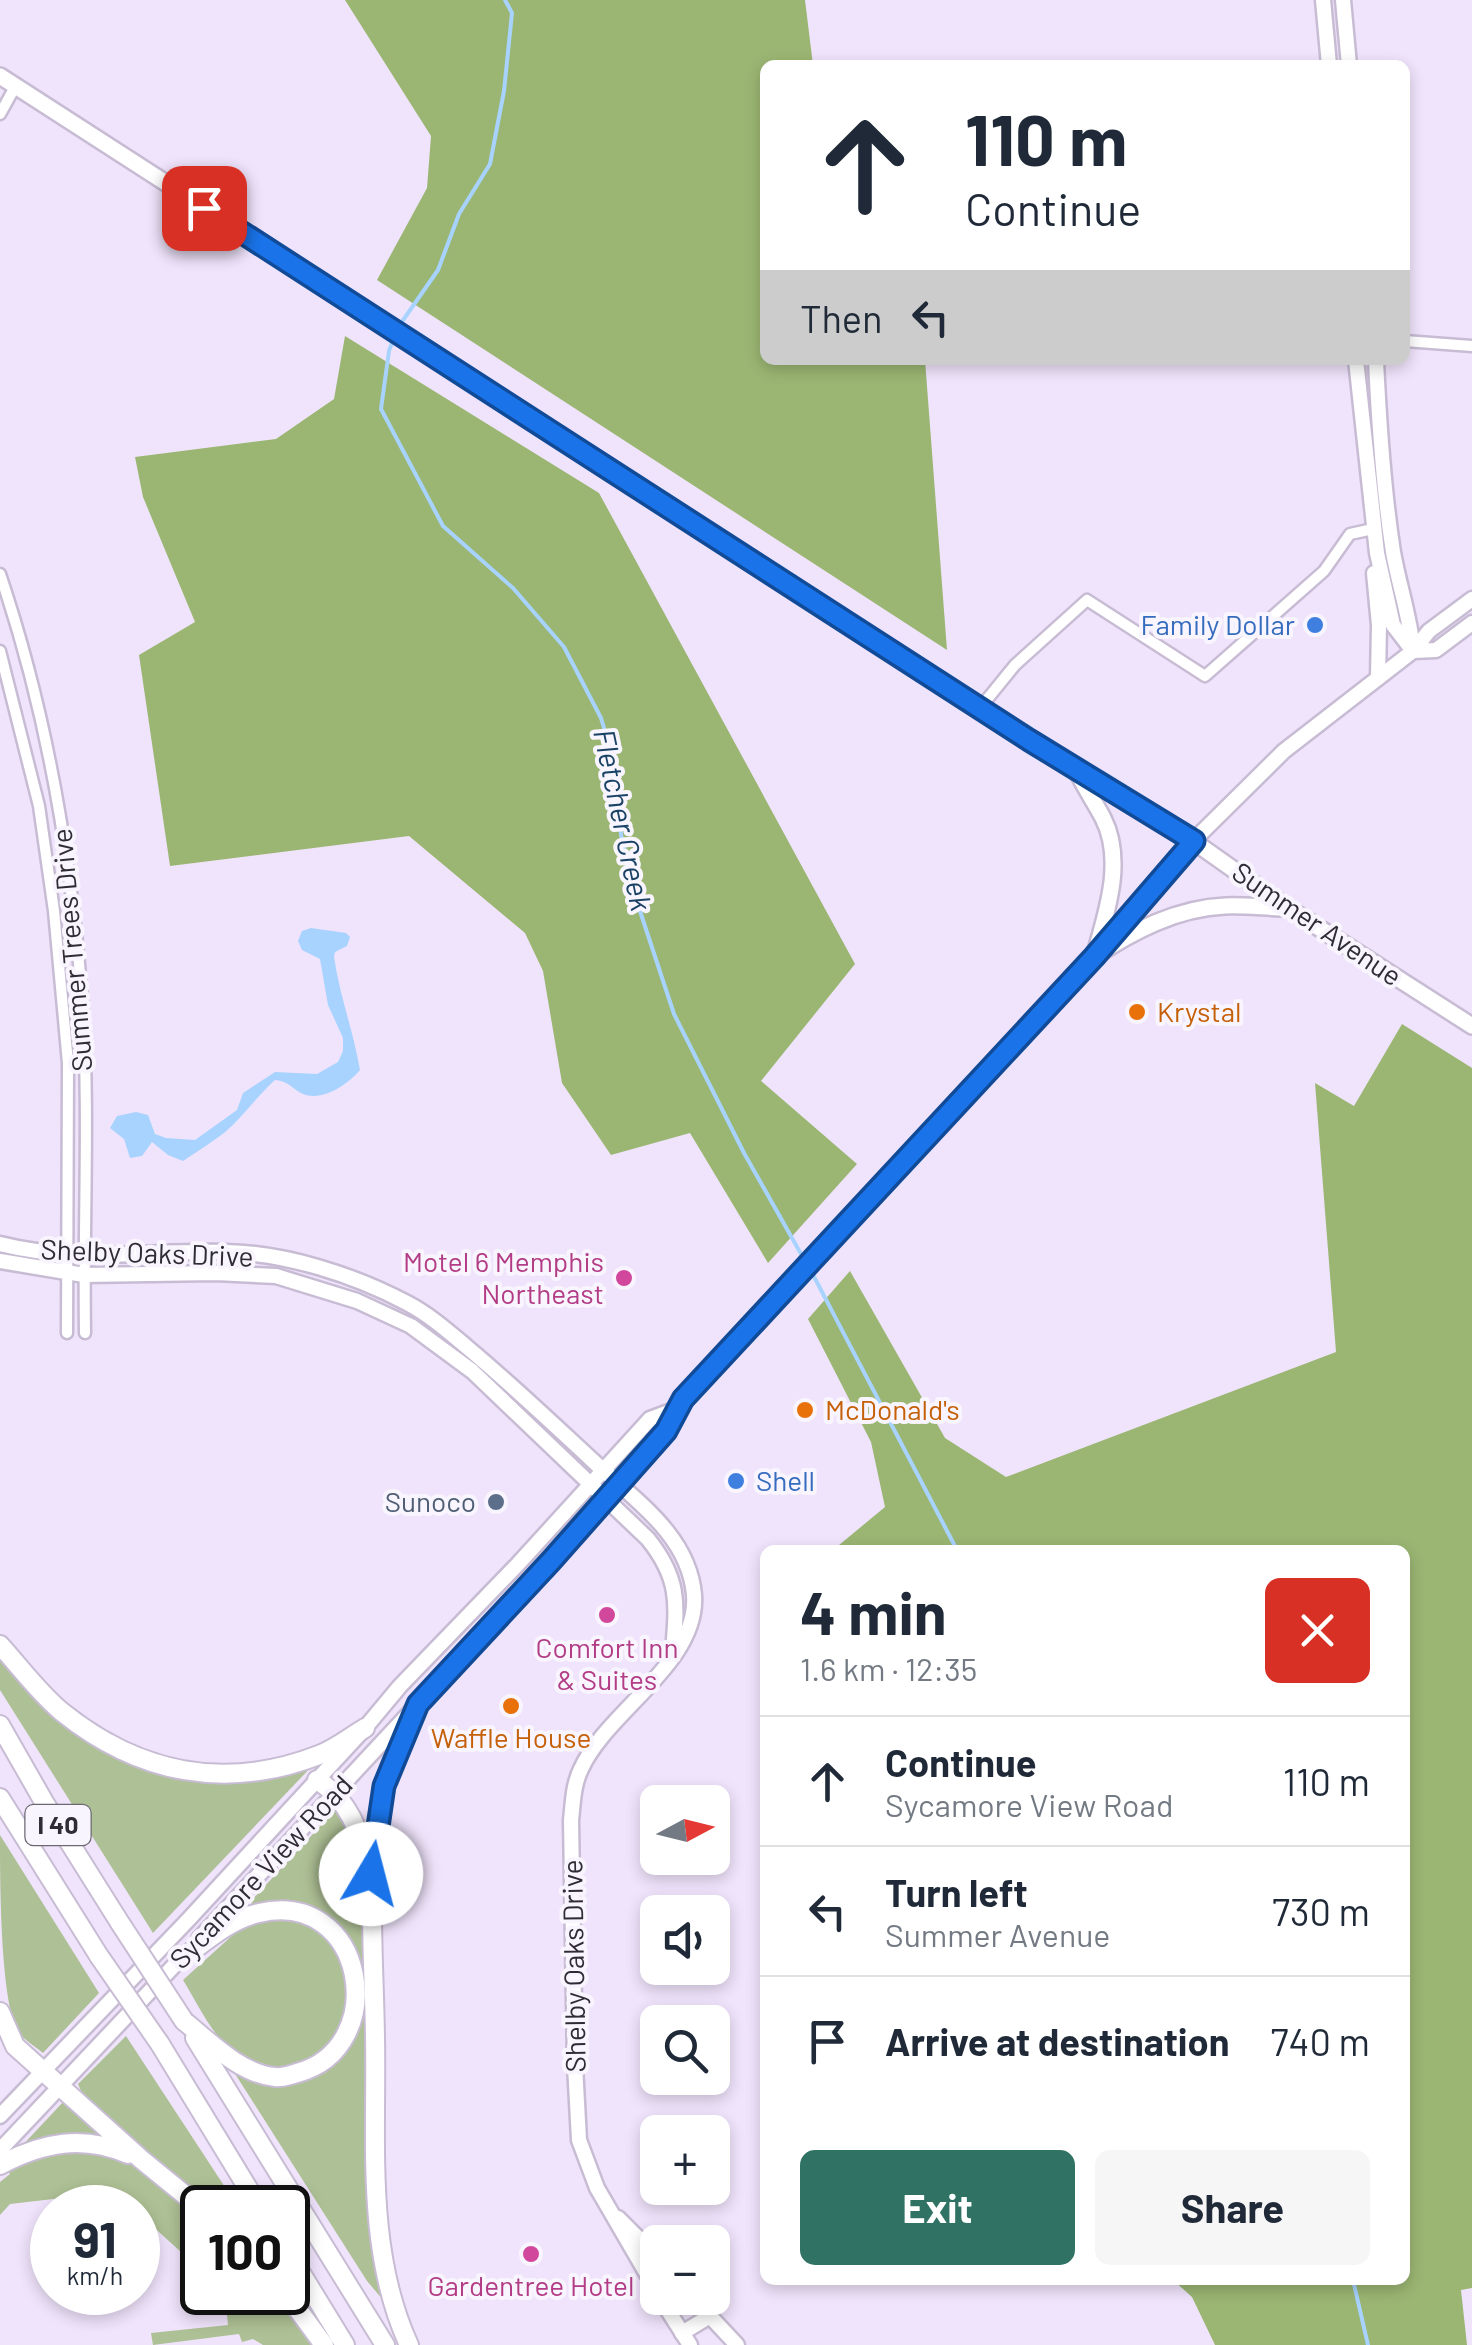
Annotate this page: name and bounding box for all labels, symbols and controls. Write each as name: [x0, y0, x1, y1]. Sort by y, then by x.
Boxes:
text: 110 m: [965, 96, 1127, 180]
icon: ahead: [800, 100, 930, 230]
pin: [162, 166, 247, 251]
icon: arrive: [177, 181, 232, 236]
text: Continue: [965, 181, 1141, 235]
icon: left: [903, 290, 958, 345]
text: Then: [800, 295, 883, 341]
place label: Family Dollar: [1140, 607, 1295, 641]
marker: Family Dollar: [1304, 614, 1326, 636]
water label: Fletcher Creek: [587, 725, 661, 914]
street label: Summer Trees Drive: [43, 827, 99, 1073]
street label: Summer Avenue: [1226, 854, 1409, 992]
place label: Krystal: [1157, 994, 1242, 1028]
marker: Krystal: [1126, 1001, 1148, 1023]
street label: Shelby Oaks Drive: [40, 1231, 254, 1273]
place label: Motel 6 Memphis Northeast: [403, 1244, 604, 1310]
marker: Motel 6 Memphis Northeast: [613, 1267, 635, 1289]
place label: McDonald's: [825, 1392, 960, 1426]
marker: McDonald's: [794, 1399, 816, 1421]
place label: Shell: [756, 1463, 815, 1497]
marker: Shell: [725, 1470, 747, 1492]
place label: Sunoco: [385, 1484, 476, 1518]
marker: Sunoco: [485, 1491, 507, 1513]
text: 4 min: [800, 1575, 947, 1647]
button: close: [1265, 1578, 1370, 1683]
marker: Comfort Inn & Suites: [596, 1604, 618, 1626]
place label: Comfort Inn & Suites: [535, 1630, 679, 1696]
text: 1.6 km · 12:35: [800, 1649, 977, 1687]
marker: Waffle House: [500, 1695, 522, 1717]
place label: Waffle House: [431, 1720, 591, 1754]
text: Continue: [885, 1739, 1036, 1785]
icon: ahead: [800, 1754, 855, 1809]
text: 110 m: [1283, 1758, 1370, 1804]
street label: Sycamore View Road: [162, 1767, 359, 1975]
north arrow: [640, 1785, 730, 1875]
map controls: [640, 1785, 730, 2315]
text: Sycamore View Road: [885, 1785, 1173, 1823]
road number: I 40: [26, 1805, 90, 1845]
position arrow: [319, 1822, 423, 1926]
street label: Shelby Oaks Drive: [554, 1859, 592, 2073]
text: Turn left: [885, 1869, 1028, 1915]
icon: left: [800, 1884, 855, 1939]
text: 730 m: [1272, 1888, 1370, 1934]
button: sound: [640, 1895, 730, 1985]
text: Summer Avenue: [885, 1915, 1110, 1953]
button: search: [640, 2005, 730, 2095]
icon: arrive: [800, 2014, 855, 2069]
text: Arrive at destination: [885, 2018, 1230, 2064]
text: 740 m: [1271, 2018, 1370, 2064]
button: +: [640, 2115, 730, 2205]
button: Exit: [800, 2150, 1075, 2265]
button: Share: [1095, 2150, 1370, 2265]
speed limit sign: 100: [180, 2185, 310, 2315]
text: 91: [73, 2208, 117, 2268]
button: −: [640, 2225, 730, 2315]
marker: Gardentree Hotel: [520, 2243, 542, 2265]
text: km/h: [67, 2260, 123, 2290]
place label: Gardentree Hotel: [428, 2268, 634, 2302]

